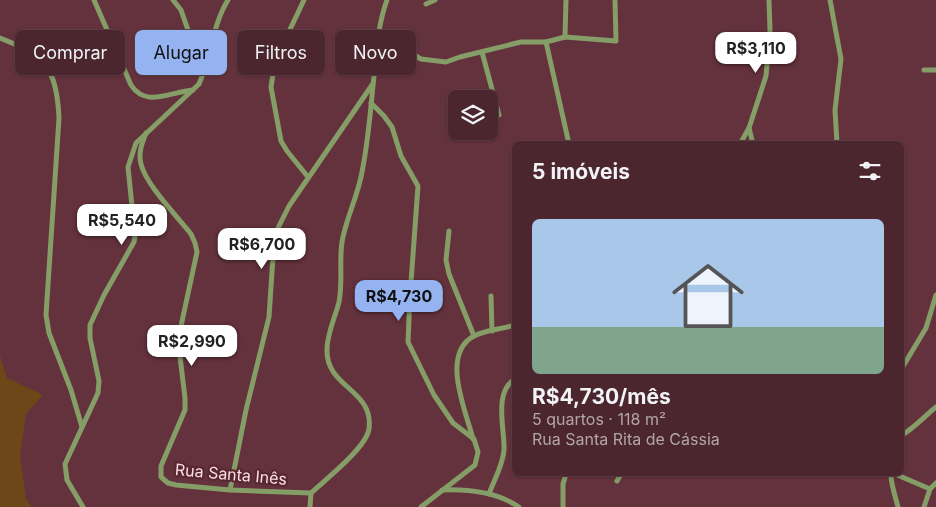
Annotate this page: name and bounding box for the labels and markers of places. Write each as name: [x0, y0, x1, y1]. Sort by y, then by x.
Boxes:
pin: R$3,110: [710, 32, 802, 74]
pin: R$5,540: [76, 204, 168, 246]
pin: R$6,700: [216, 228, 308, 270]
pin: R$4,730: [353, 280, 445, 322]
pin: R$2,990: [146, 324, 238, 367]

